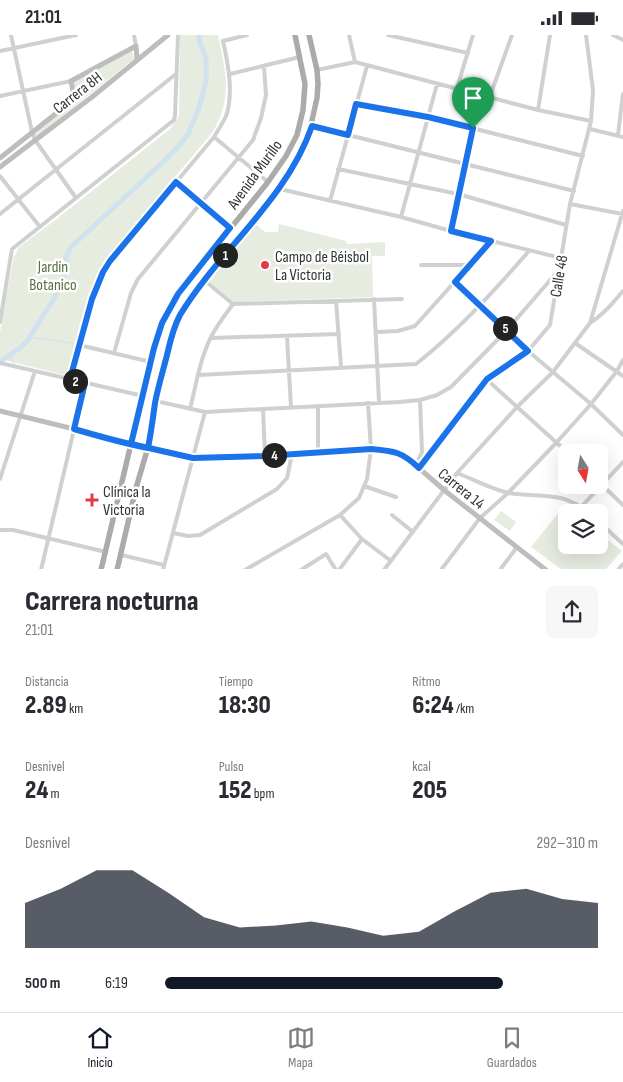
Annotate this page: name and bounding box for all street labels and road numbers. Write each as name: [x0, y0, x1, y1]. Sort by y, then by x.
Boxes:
street label: Carrera 8H: [50, 68, 106, 118]
street label: Avenida Murillo: [223, 137, 287, 214]
street label: Calle 48: [547, 254, 572, 299]
street label: Carrera 14: [434, 465, 488, 514]

